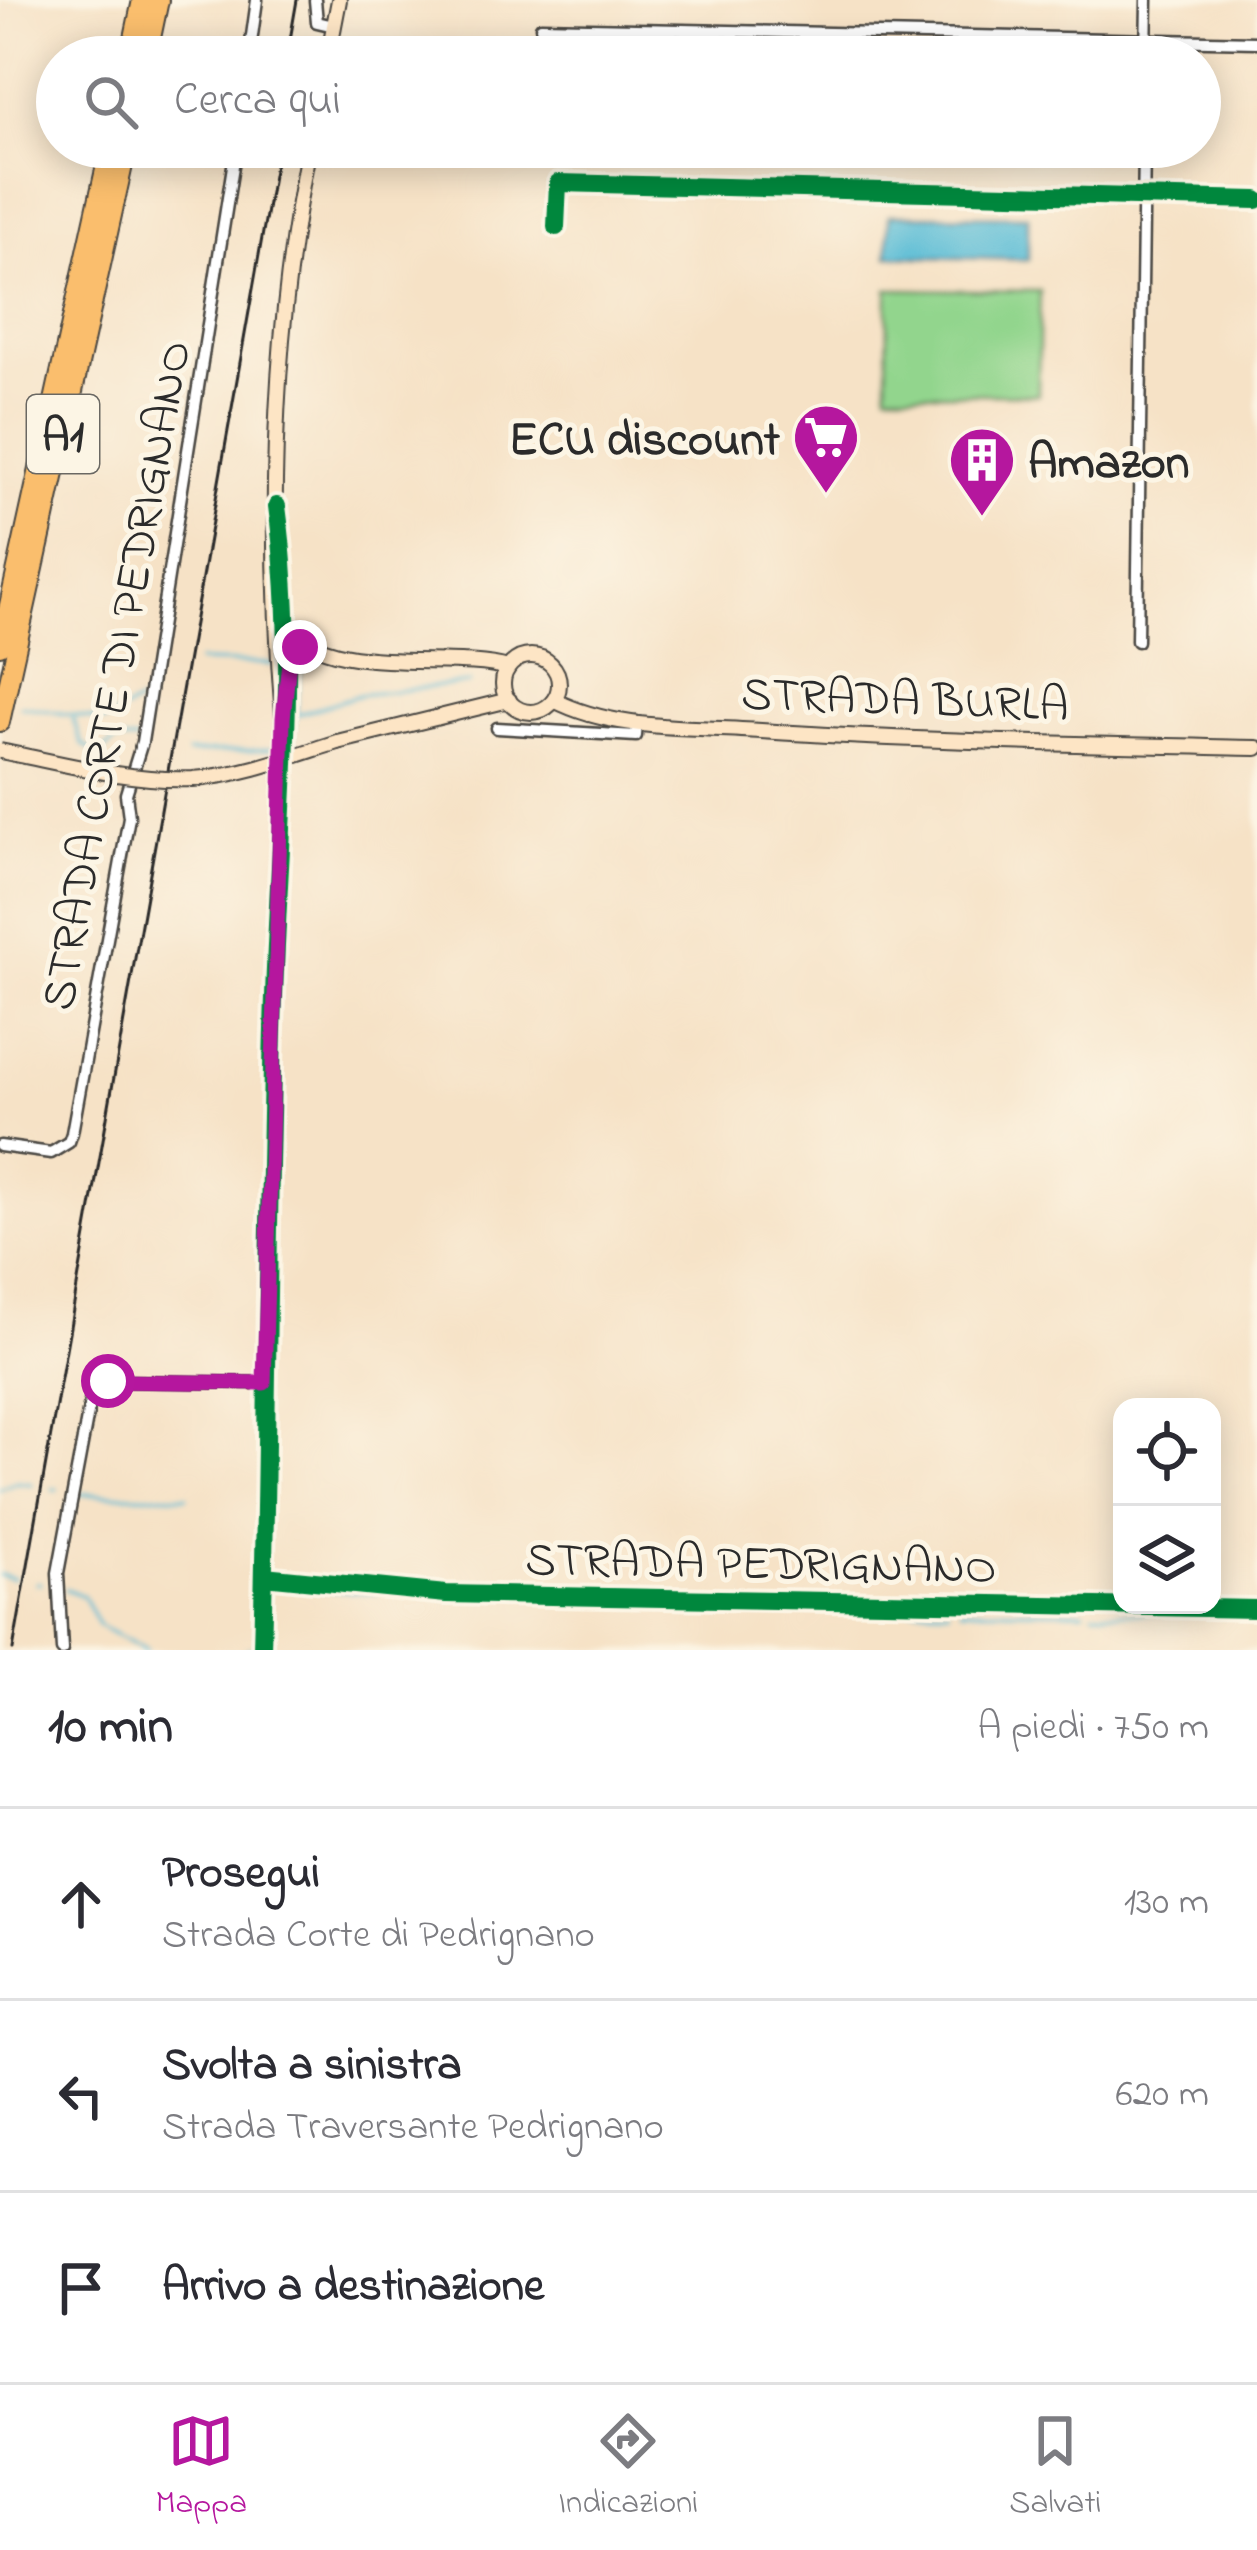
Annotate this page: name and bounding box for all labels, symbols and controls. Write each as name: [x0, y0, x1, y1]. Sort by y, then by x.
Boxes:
search box: [36, 36, 1221, 168]
icon: search: [78, 69, 144, 135]
text: Cerca qui: [174, 69, 341, 135]
street label: STRADA CORTE DI PEDRIGNANO: [26, 336, 212, 1016]
road number: A1: [27, 395, 99, 473]
supermarket icon: ECU discount: [791, 402, 861, 496]
place label: ECU discount: [509, 407, 781, 477]
building icon: Amazon: [947, 425, 1017, 519]
place label: Amazon: [1028, 430, 1189, 500]
route end: [273, 620, 327, 674]
street label: STRADA BURLA: [740, 661, 1070, 743]
route start: [81, 1354, 135, 1408]
map controls: [1113, 1398, 1221, 1614]
button: locate: [1113, 1398, 1221, 1506]
button: layers: [1113, 1506, 1221, 1614]
street label: STRADA PEDRIGNANO: [525, 1527, 997, 1605]
text: 10 min: [48, 1691, 173, 1766]
text: A piedi · 750 m: [978, 1700, 1209, 1757]
text: Prosegui: [162, 1842, 320, 1908]
icon: ahead: [48, 1871, 114, 1937]
text: 130 m: [1124, 1875, 1209, 1932]
text: Strada Corte di Pedrignano: [162, 1908, 595, 1965]
text: Svolta a sinistra: [162, 2034, 462, 2100]
icon: left: [48, 2063, 114, 2129]
text: 620 m: [1116, 2067, 1209, 2124]
text: Strada Traversante Pedrignano: [162, 2100, 664, 2157]
icon: arrive: [48, 2255, 114, 2321]
text: Arrivo a destinazione: [162, 2255, 544, 2321]
tab: Mappa: [156, 2408, 247, 2528]
tab: Indicazioni: [558, 2408, 698, 2528]
tab: Salvati: [1009, 2408, 1101, 2528]

